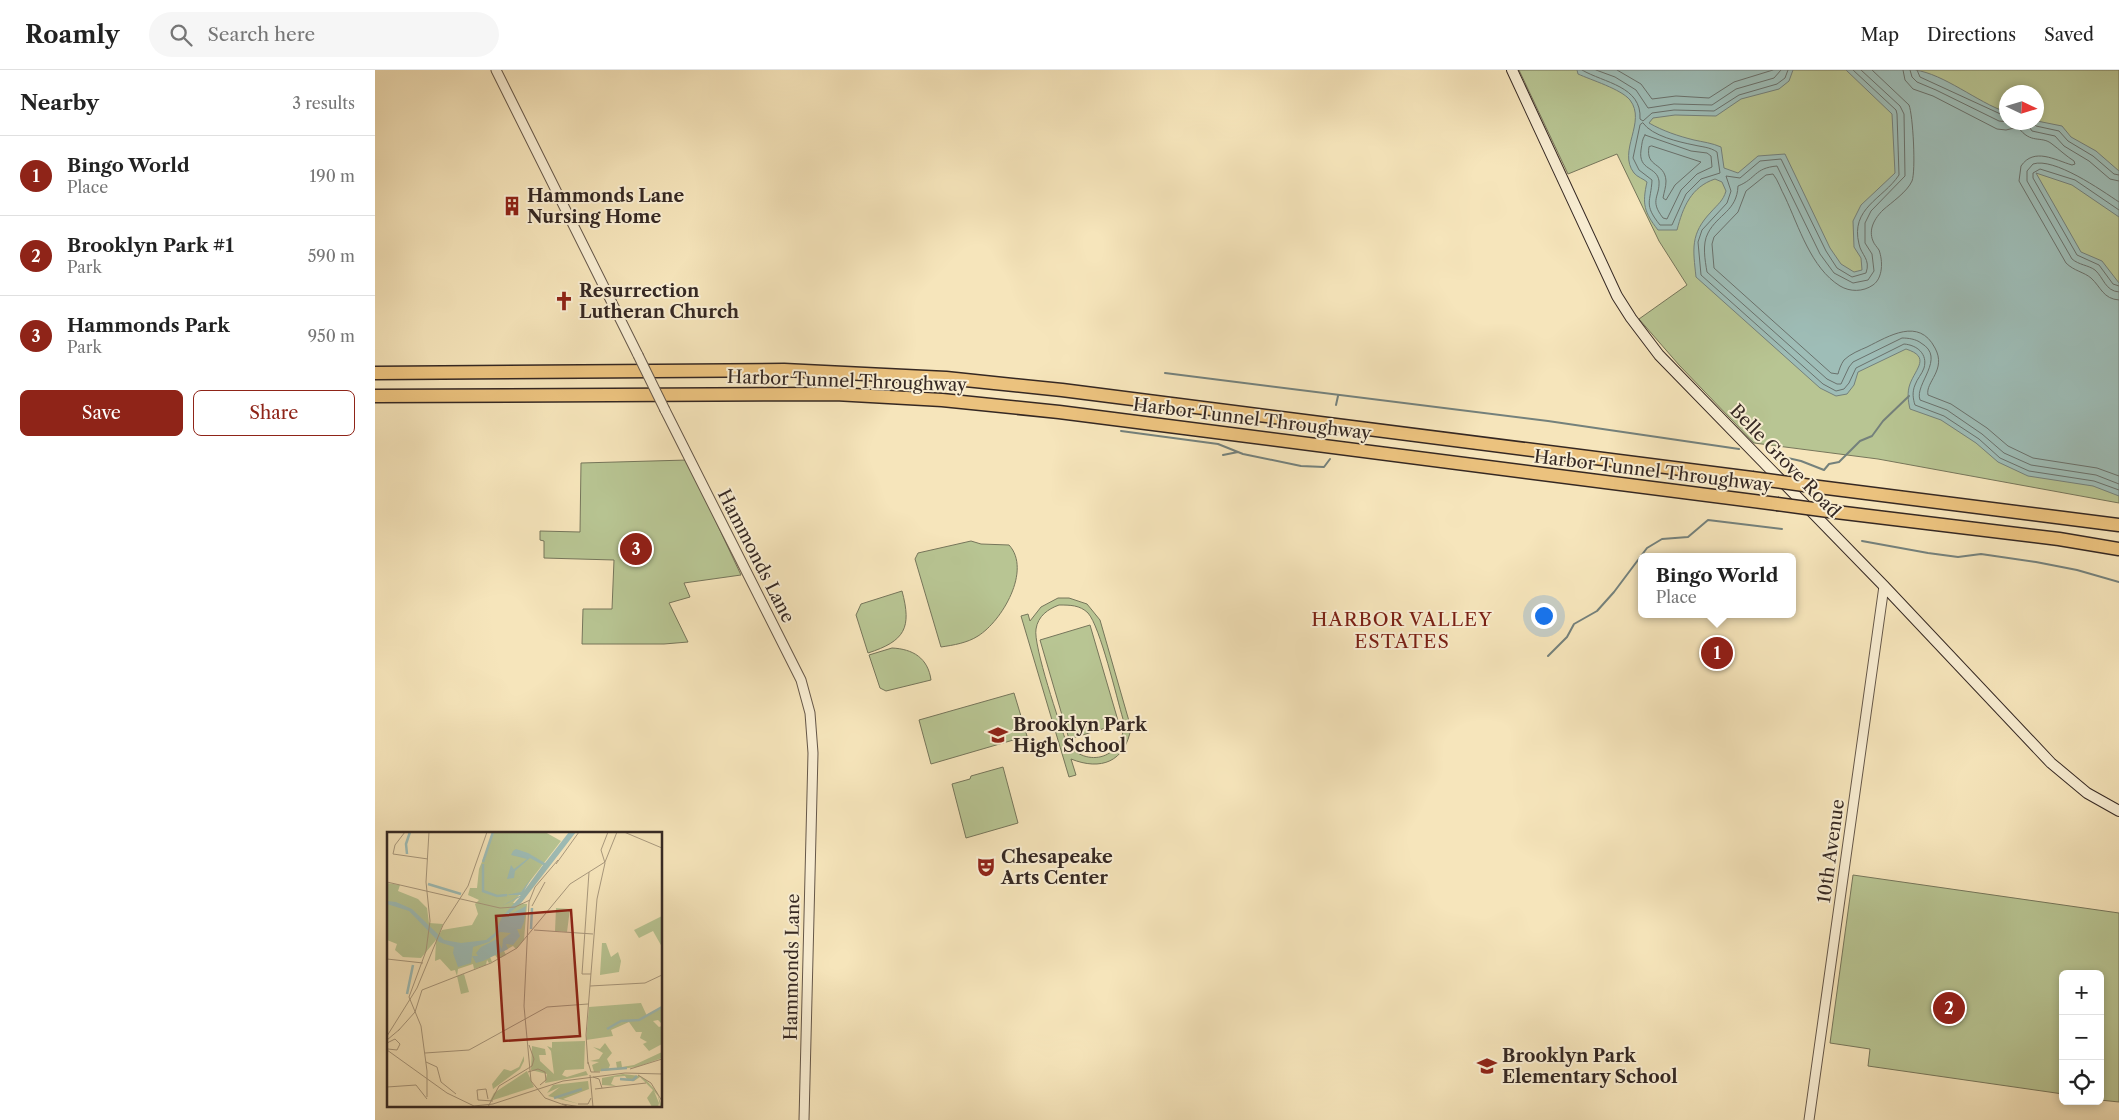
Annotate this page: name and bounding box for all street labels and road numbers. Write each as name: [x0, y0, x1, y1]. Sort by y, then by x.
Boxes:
street label: Harbor Tunnel Throughway: [727, 366, 968, 396]
street label: Harbor Tunnel Throughway: [1132, 393, 1373, 445]
street label: Belle Grove Road: [1725, 400, 1845, 522]
street label: Harbor Tunnel Throughway: [1533, 445, 1774, 497]
street label: Hammonds Lane: [713, 486, 799, 626]
street label: 10th Avenue: [1813, 798, 1849, 904]
street label: Hammonds Lane: [780, 893, 804, 1041]

